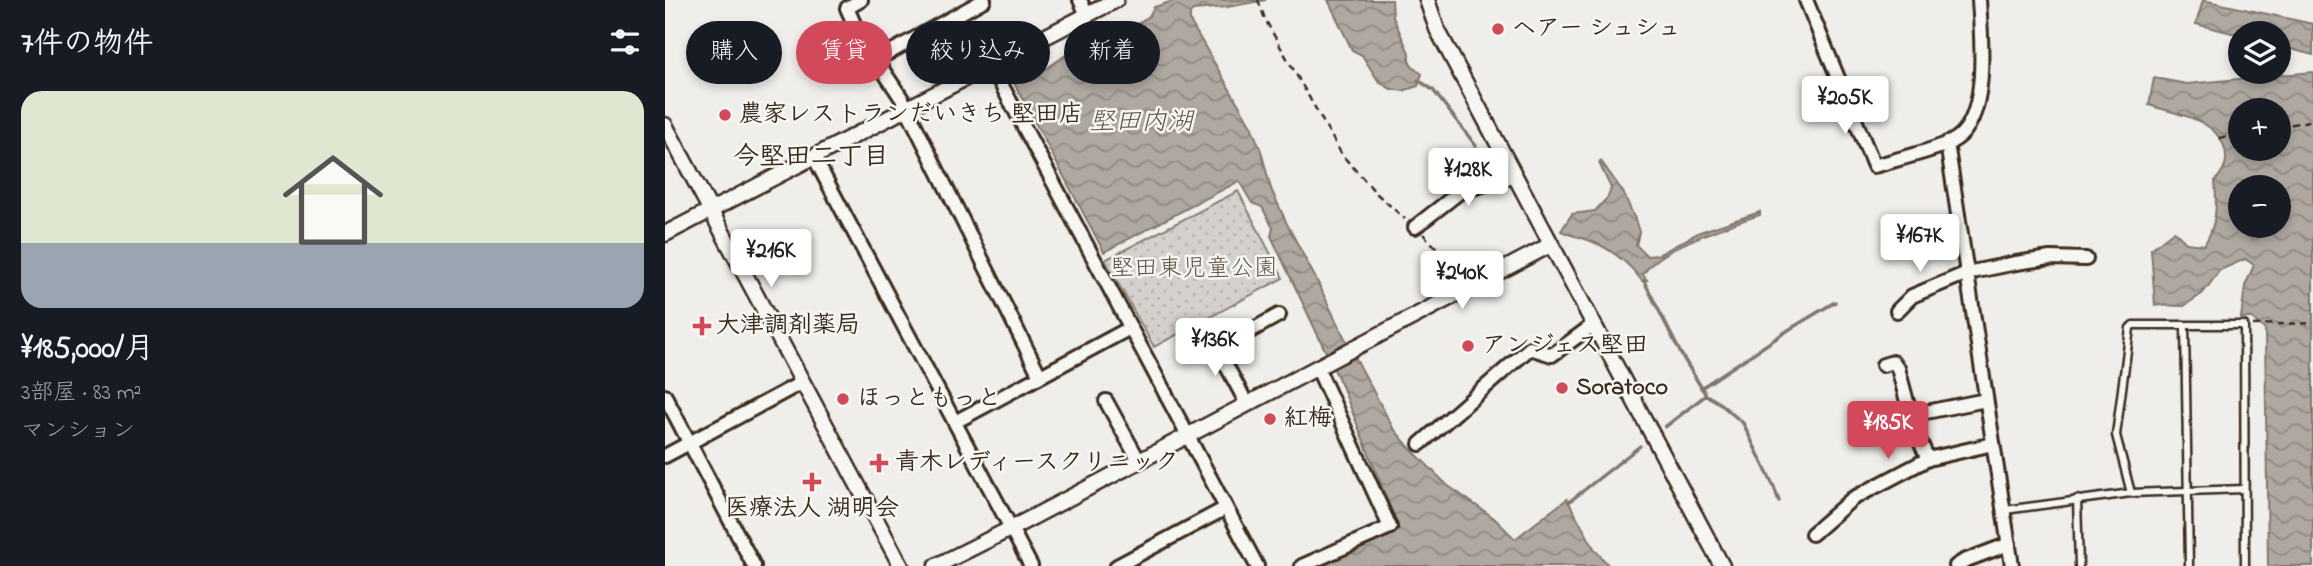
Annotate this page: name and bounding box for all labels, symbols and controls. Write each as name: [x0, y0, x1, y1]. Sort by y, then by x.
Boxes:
place label: ヘアー シュシュ: [1512, 12, 1681, 47]
chip: 購入: [686, 21, 782, 84]
chip: 賃貸: [796, 21, 892, 84]
chip: 絞り込み: [906, 21, 1050, 84]
chip: 新着: [1064, 21, 1160, 84]
marker: ヘアー シュシュ: [1490, 21, 1506, 37]
map controls: [2228, 21, 2291, 238]
button: layers: [2228, 21, 2291, 84]
text: 7件の物件: [21, 23, 153, 67]
icon: filters: [606, 23, 644, 61]
pin: ¥205K: [1796, 76, 1894, 136]
text: ¥205K: [1818, 82, 1872, 115]
place label: 農家レストランだいきち 堅田店: [739, 98, 1083, 133]
button: +: [2228, 98, 2291, 161]
water label: 堅田内湖: [1089, 104, 1195, 142]
marker: 農家レストランだいきち 堅田店: [717, 107, 733, 123]
icon: home: [270, 137, 396, 263]
district label: 今堅田二丁目: [733, 139, 889, 177]
pin: ¥128K: [1419, 148, 1517, 208]
text: ¥128K: [1444, 154, 1492, 187]
button: −: [2228, 175, 2291, 238]
pin: ¥167K: [1871, 215, 1969, 274]
text: ¥167K: [1896, 220, 1944, 253]
pin: ¥216K: [722, 230, 820, 289]
text: ¥216K: [747, 235, 796, 268]
park label: 堅田東児童公園: [1110, 252, 1278, 287]
pin: ¥240K: [1413, 252, 1511, 311]
text: ¥240K: [1437, 257, 1487, 290]
place label: 大津調剤薬局: [716, 309, 860, 344]
marker: 大津調剤薬局: [694, 318, 710, 334]
pin: ¥136K: [1166, 318, 1264, 378]
text: ¥136K: [1191, 324, 1239, 357]
text: ¥185,000/月: [21, 328, 154, 372]
place label: アンジェス堅田: [1482, 329, 1648, 364]
marker: アンジェス堅田: [1460, 338, 1476, 354]
place label: Soratoco: [1576, 371, 1668, 406]
text: 3部屋 · 83 m²: [21, 377, 141, 410]
marker: Soratoco: [1554, 380, 1570, 396]
place label: ほっともっと: [857, 382, 1001, 417]
marker: ほっともっと: [835, 391, 851, 407]
place label: 紅梅: [1284, 402, 1332, 437]
pin: ¥185K: [1839, 402, 1937, 461]
text: ¥185K: [1863, 407, 1913, 440]
marker: 紅梅: [1262, 411, 1278, 427]
text: マンション: [21, 415, 135, 448]
place label: 青木レディースクリニック: [895, 446, 1179, 481]
marker: 青木レディースクリニック: [869, 453, 889, 473]
marker: 医療法人 湖明会: [802, 472, 822, 492]
place label: 医療法人 湖明会: [725, 492, 899, 527]

